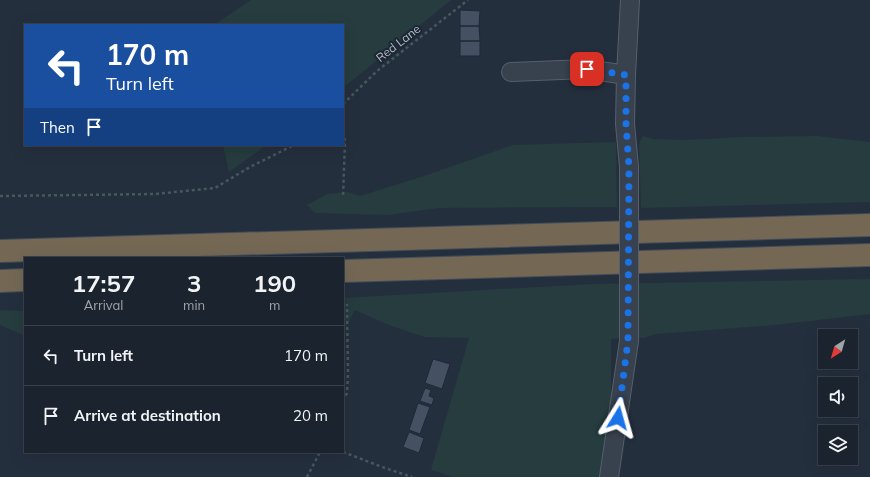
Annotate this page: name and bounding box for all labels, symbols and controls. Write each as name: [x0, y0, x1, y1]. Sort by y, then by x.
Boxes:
street label: Red Lane: [373, 21, 423, 65]
text: 170 m: [106, 37, 189, 72]
icon: left: [40, 40, 92, 92]
pin: [570, 52, 604, 86]
icon: arrive: [576, 58, 598, 80]
text: Turn left: [106, 72, 174, 95]
icon: arrive: [83, 116, 105, 138]
text: Then: [40, 118, 75, 137]
text: 17:57: [72, 268, 135, 298]
text: 3: [187, 268, 201, 298]
text: 190: [253, 268, 296, 298]
text: Arrival: [84, 297, 123, 313]
text: min: [183, 297, 205, 313]
text: m: [269, 297, 280, 313]
north arrow: [818, 329, 858, 369]
map controls: [818, 329, 858, 465]
icon: left: [40, 345, 62, 367]
text: Turn left: [74, 346, 133, 365]
text: 170 m: [284, 346, 328, 365]
button: sound: [818, 377, 858, 417]
position arrow: [597, 397, 639, 439]
icon: arrive: [40, 405, 62, 427]
text: Arrive at destination: [74, 406, 221, 425]
text: 20 m: [293, 406, 328, 425]
button: layers: [818, 425, 858, 465]

